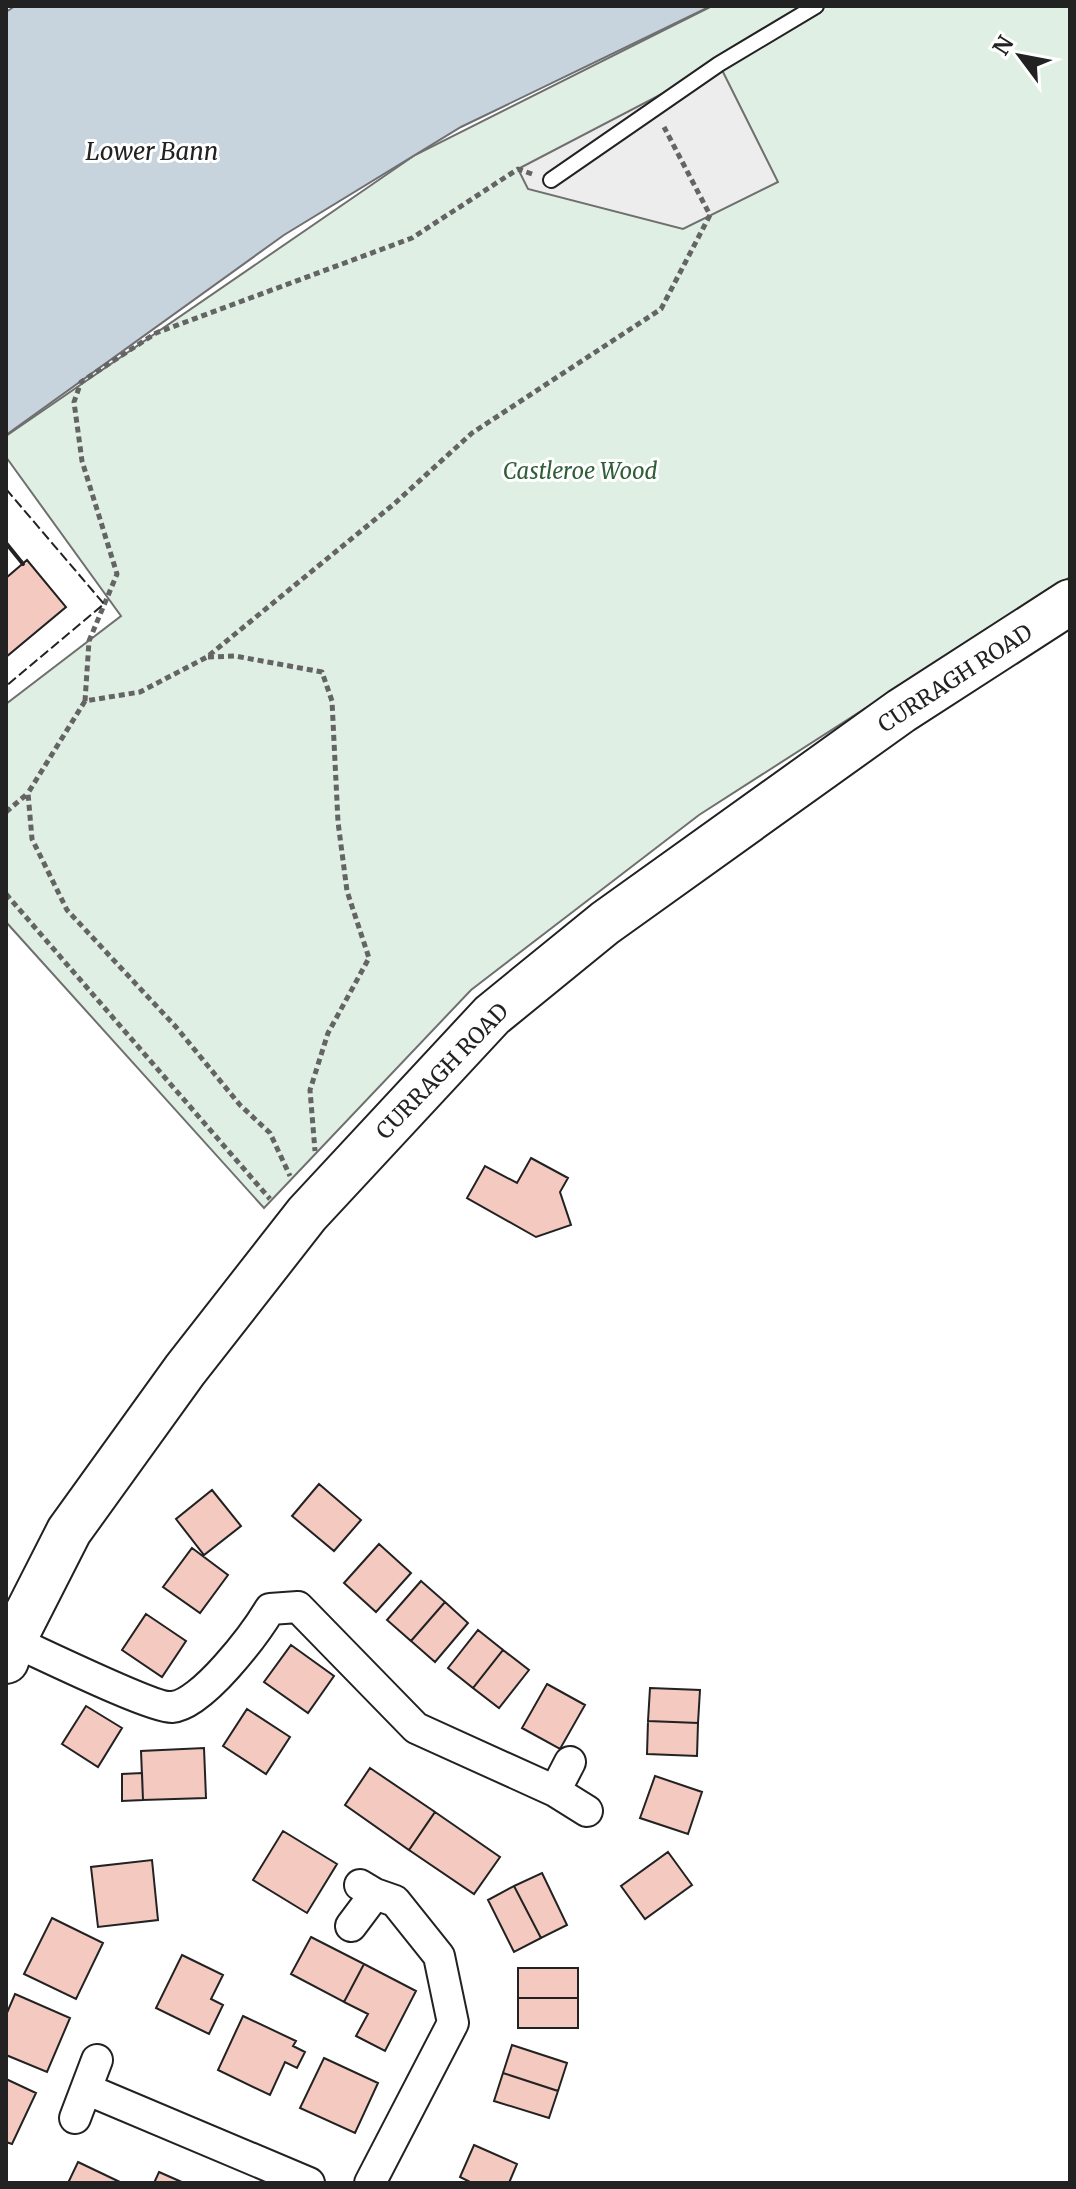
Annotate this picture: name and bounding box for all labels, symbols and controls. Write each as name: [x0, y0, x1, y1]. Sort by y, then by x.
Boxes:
north arrow: [980, 16, 1060, 96]
text: N: [987, 30, 1020, 60]
water label: Lower Bann: [86, 136, 218, 167]
park label: Castleroe Wood: [503, 457, 657, 485]
street label: CURRAGH ROAD: [873, 618, 1037, 738]
street label: CURRAGH ROAD: [370, 997, 514, 1145]

